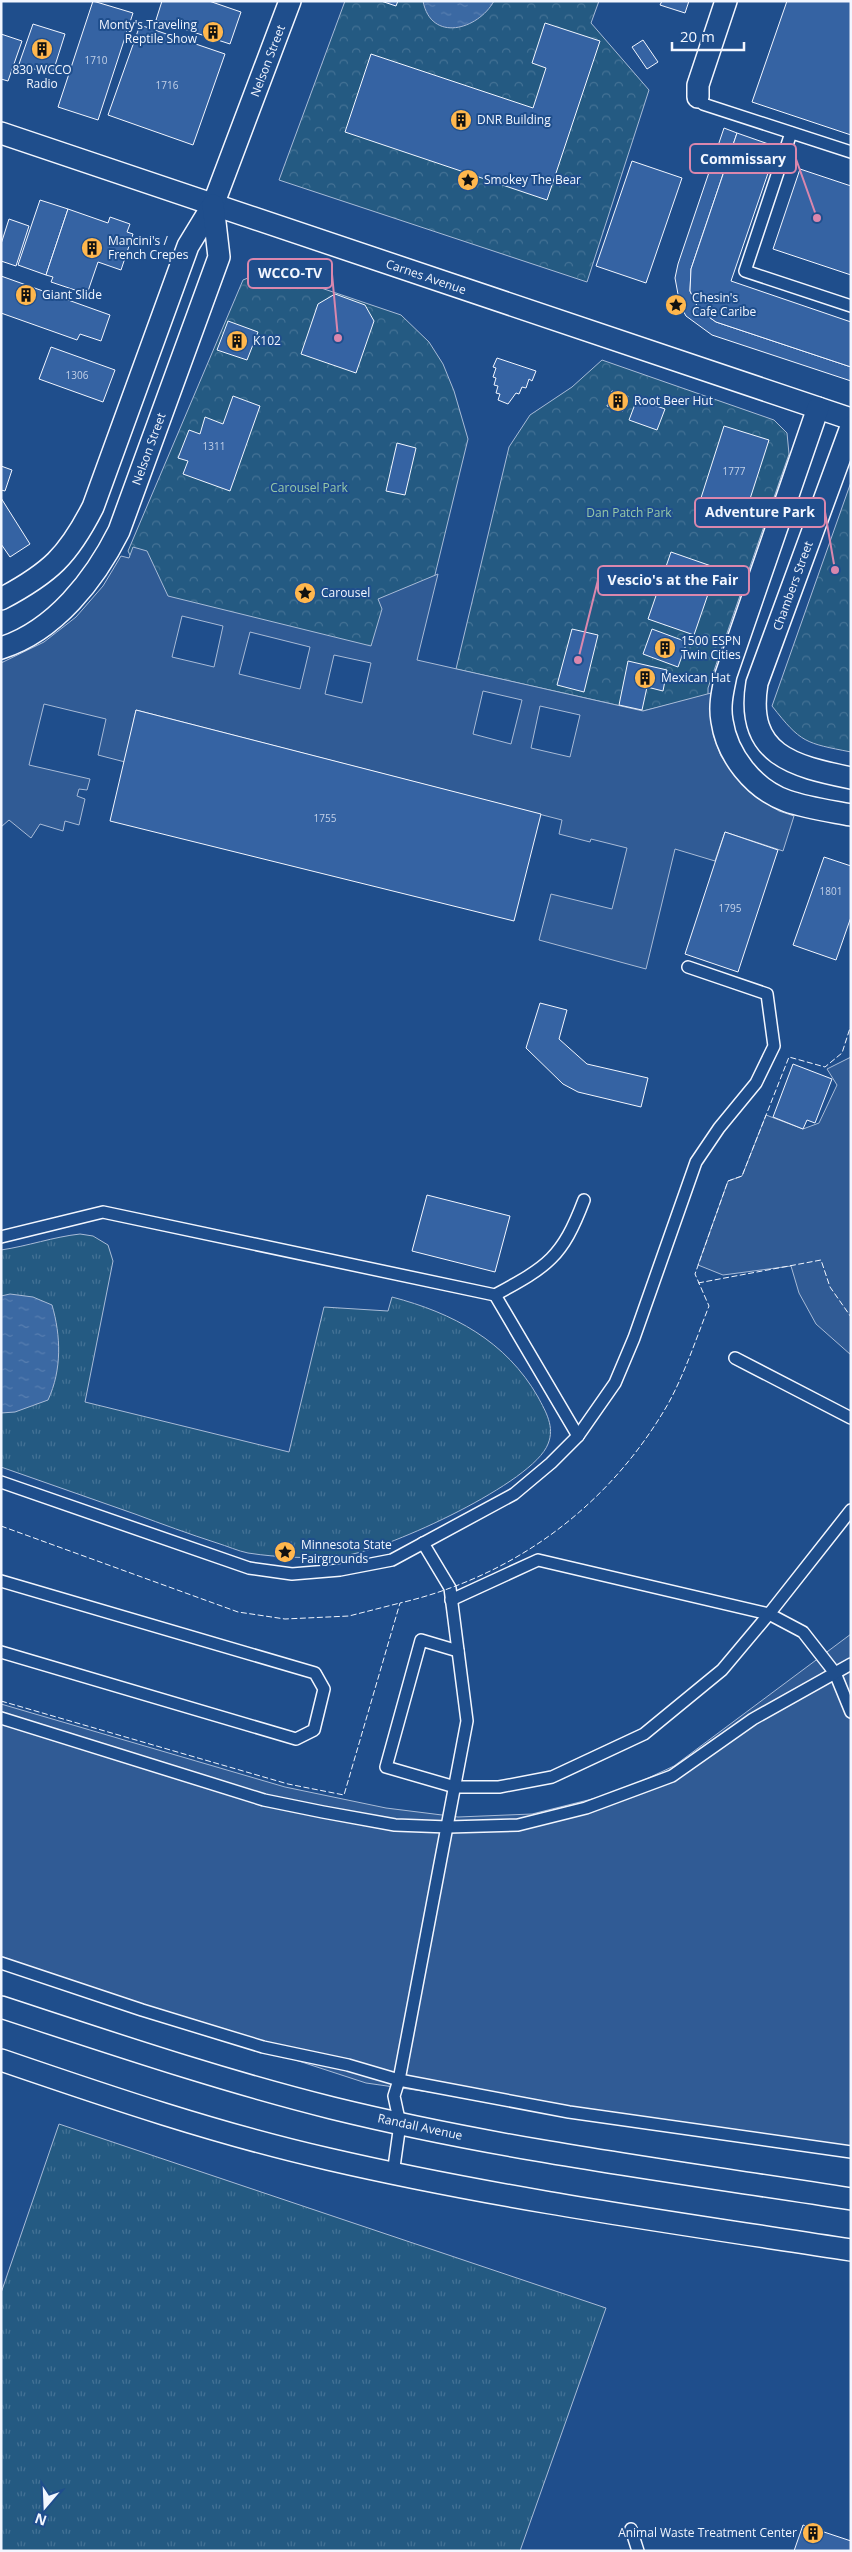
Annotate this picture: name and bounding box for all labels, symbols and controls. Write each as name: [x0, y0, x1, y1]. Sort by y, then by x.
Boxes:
place label: Monty's Traveling Reptile Show: [99, 16, 198, 47]
building icon: Monty's Traveling Reptile Show: [201, 20, 225, 44]
scale bar: [672, 20, 744, 52]
street label: Nelson Street: [246, 22, 289, 99]
text: 20 m: [680, 26, 715, 46]
building icon: 830 WCCO Radio: [30, 37, 54, 61]
house number: 1710: [85, 53, 108, 67]
place label: 830 WCCO Radio: [12, 61, 72, 92]
house number: 1716: [156, 78, 179, 92]
building icon: DNR Building: [449, 108, 473, 132]
place label: DNR Building: [477, 111, 551, 128]
callout: Commissary: [690, 144, 796, 173]
text: Commissary: [700, 149, 786, 168]
place icon: Smokey The Bear: [456, 168, 480, 192]
place label: Smokey The Bear: [484, 171, 581, 188]
place label: Mancini's / French Crepes: [108, 232, 189, 263]
building icon: Mancini's / French Crepes: [80, 236, 104, 260]
street label: Carnes Avenue: [384, 255, 469, 298]
callout: WCCO-TV: [248, 259, 332, 288]
text: WCCO-TV: [258, 263, 323, 282]
building icon: Giant Slide: [14, 283, 38, 307]
place label: Giant Slide: [42, 286, 102, 303]
place label: Chesin's Cafe Caribe: [692, 289, 757, 320]
place icon: Chesin's Cafe Caribe: [664, 293, 688, 317]
building icon: K102: [225, 329, 249, 353]
place label: K102: [253, 332, 281, 349]
house number: 1306: [66, 368, 89, 382]
building icon: Root Beer Hut: [606, 389, 630, 413]
place label: Root Beer Hut: [634, 392, 713, 409]
street label: Nelson Street: [128, 410, 169, 487]
house number: 1311: [203, 439, 225, 453]
house number: 1777: [723, 464, 746, 478]
park label: Carousel Park: [270, 479, 348, 496]
callout: Adventure Park: [695, 498, 825, 527]
text: Adventure Park: [705, 502, 815, 521]
park label: Dan Patch Park: [586, 504, 672, 521]
street label: Chambers Street: [768, 539, 817, 633]
callout: Vescio's at the Fair: [598, 566, 749, 595]
text: Vescio's at the Fair: [608, 570, 739, 589]
place icon: Carousel: [293, 581, 317, 605]
place label: Carousel: [321, 584, 370, 601]
place label: 1500 ESPN Twin Cities: [681, 632, 741, 663]
building icon: 1500 ESPN Twin Cities: [653, 636, 677, 660]
building icon: Mexican Hat: [633, 666, 657, 690]
place label: Mexican Hat: [661, 669, 731, 686]
house number: 1755: [314, 811, 337, 825]
house number: 1801: [820, 884, 842, 898]
house number: 1795: [719, 901, 742, 915]
place label: Minnesota State Fairgrounds: [301, 1536, 392, 1567]
place icon: Minnesota State Fairgrounds: [273, 1540, 297, 1564]
street label: Randall Avenue: [376, 2109, 464, 2144]
north arrow: [20, 2482, 70, 2532]
text: N: [32, 2509, 49, 2531]
building icon: Animal Waste Treatment Center: [801, 2521, 825, 2545]
place label: Animal Waste Treatment Center: [618, 2524, 797, 2541]

